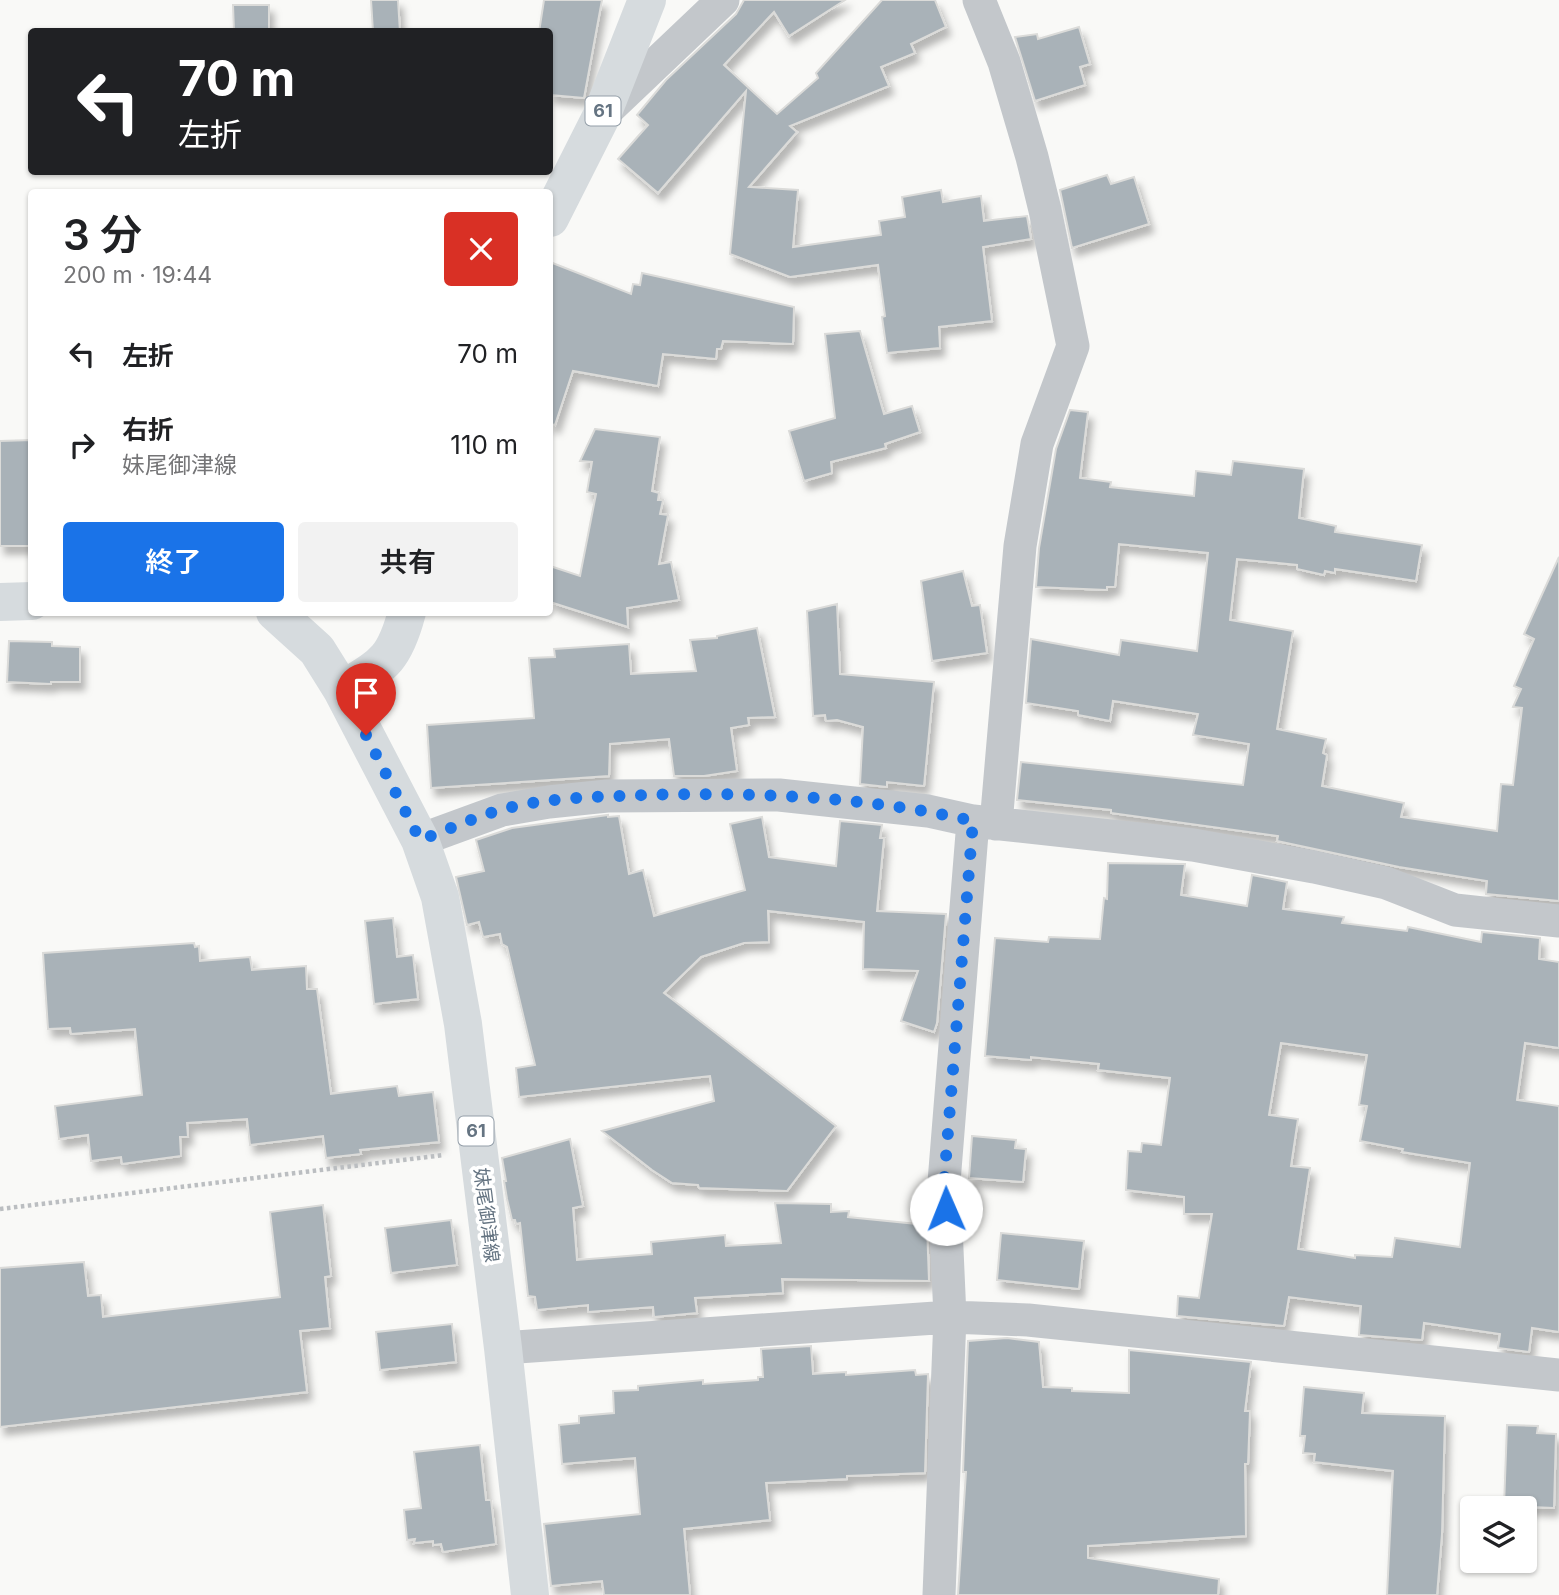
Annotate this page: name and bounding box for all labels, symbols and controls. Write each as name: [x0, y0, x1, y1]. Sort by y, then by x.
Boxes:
text: 70 m: [178, 49, 295, 108]
icon: left: [63, 56, 154, 147]
road number: 61: [586, 96, 620, 126]
text: 左折: [178, 115, 242, 154]
text: 3 分: [63, 209, 142, 260]
button: close: [444, 212, 518, 286]
text: 200 m · 19:44: [63, 261, 212, 289]
icon: left: [63, 335, 101, 373]
text: 70 m: [457, 338, 518, 369]
text: 左折: [122, 340, 174, 371]
text: 右折: [122, 414, 174, 445]
icon: right: [63, 426, 101, 464]
text: 110 m: [450, 429, 518, 460]
text: 妹尾御津線: [122, 451, 237, 479]
button: 終了: [63, 522, 284, 602]
button: 共有: [298, 522, 518, 602]
pin: [336, 663, 396, 735]
icon: arrive: [347, 674, 385, 712]
road number: 61: [458, 1116, 494, 1146]
street label: 妹尾御津線: [469, 1167, 504, 1264]
position arrow: [909, 1172, 983, 1246]
map controls: [1460, 1496, 1537, 1573]
button: layers: [1460, 1496, 1537, 1573]

